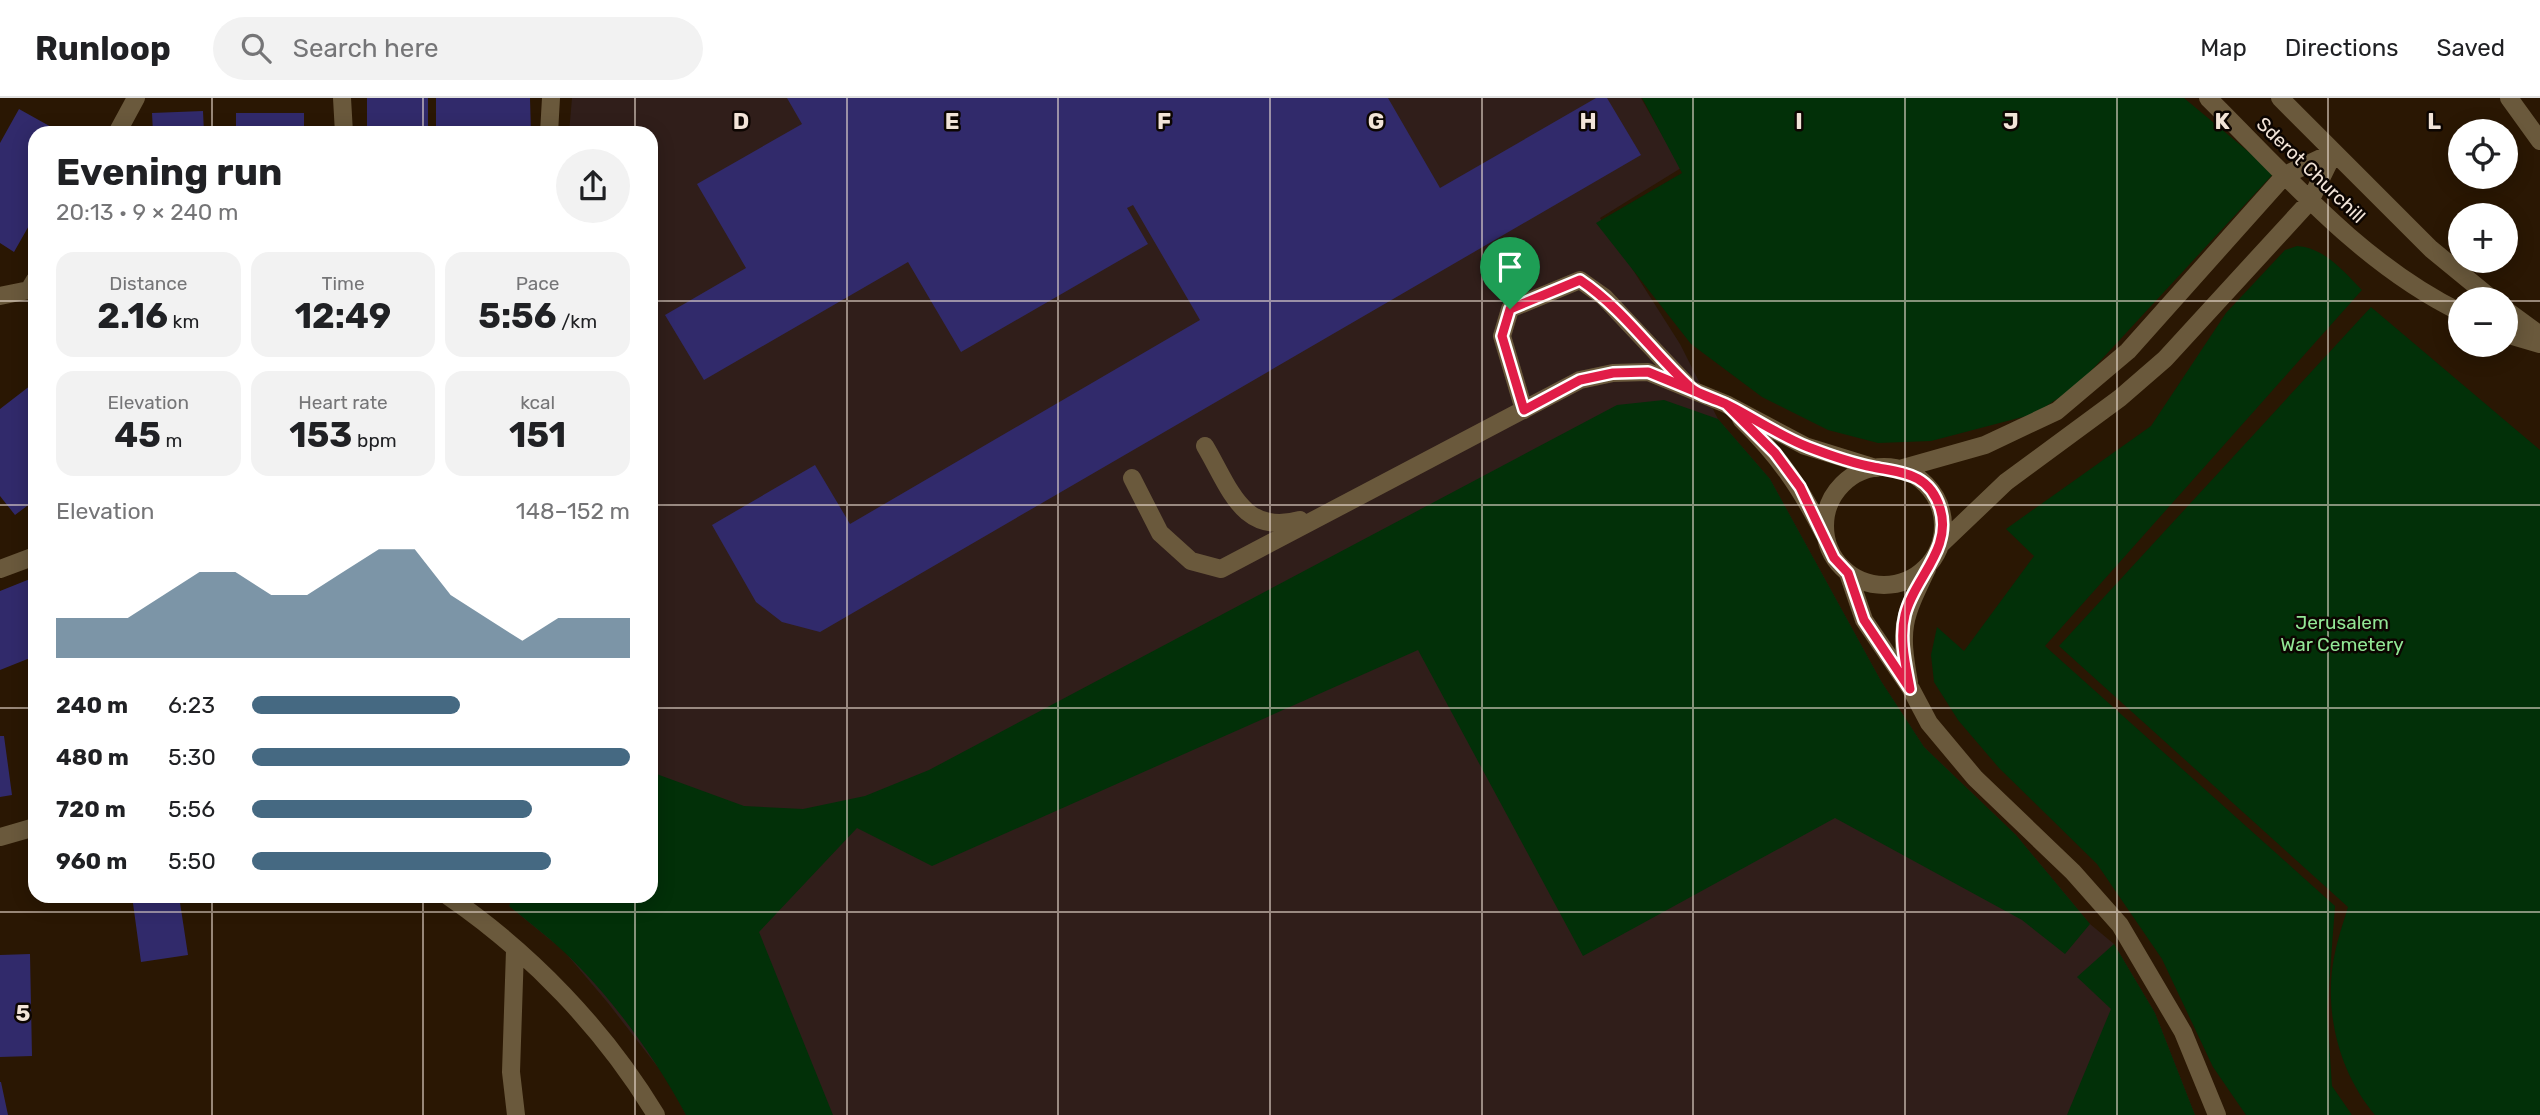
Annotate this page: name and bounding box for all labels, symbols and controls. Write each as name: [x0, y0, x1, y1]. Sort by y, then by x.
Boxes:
search box: [213, 17, 703, 80]
text: Runloop: [35, 29, 171, 68]
icon: search: [237, 29, 275, 67]
text: Search here: [293, 33, 439, 64]
text: Map: [2200, 34, 2247, 62]
text: Directions: [2285, 34, 2398, 62]
text: Saved: [2436, 34, 2505, 62]
text: D: [733, 107, 749, 135]
text: E: [945, 107, 959, 135]
text: F: [1157, 107, 1171, 135]
text: G: [1368, 107, 1384, 135]
text: H: [1579, 107, 1597, 135]
text: I: [1795, 107, 1803, 135]
text: J: [2003, 107, 2019, 135]
text: K: [2214, 107, 2230, 135]
text: L: [2427, 107, 2441, 135]
street label: Sderot Churchill: [2252, 112, 2370, 228]
map controls: [2448, 119, 2518, 357]
button: locate: [2448, 119, 2518, 189]
text: Evening run: [56, 149, 282, 195]
button: share: [556, 149, 630, 223]
text: 20:13 · 9 × 240 m: [56, 198, 239, 226]
button: +: [2448, 203, 2518, 273]
pin: [1480, 237, 1540, 309]
icon: arrive: [1491, 248, 1529, 286]
text: Distance: [109, 272, 187, 295]
text: Time: [321, 272, 365, 295]
text: Pace: [516, 272, 559, 295]
button: −: [2448, 287, 2518, 357]
text: 2.16: [97, 295, 168, 337]
text: 12:49: [295, 295, 391, 337]
text: 5:56: [478, 295, 557, 337]
text: km: [168, 310, 199, 333]
text: /km: [557, 310, 597, 333]
text: Elevation: [108, 391, 189, 414]
text: Heart rate: [298, 391, 388, 414]
text: kcal: [520, 391, 555, 414]
text: 45: [114, 414, 161, 456]
text: 153: [289, 414, 352, 456]
text: 151: [509, 414, 566, 456]
text: m: [161, 429, 182, 452]
text: bpm: [352, 429, 397, 452]
text: Elevation: [56, 497, 155, 525]
text: 148–152 m: [516, 497, 630, 525]
park label: Jerusalem War Cemetery: [2280, 611, 2404, 656]
text: 240 m: [56, 691, 128, 719]
text: 6:23: [168, 691, 215, 719]
text: 480 m: [56, 743, 129, 771]
text: 5:30: [168, 743, 216, 771]
text: 720 m: [56, 795, 126, 823]
text: 5:56: [168, 795, 215, 823]
text: 960 m: [56, 847, 127, 875]
text: 5:50: [168, 847, 216, 875]
text: 5: [16, 999, 31, 1027]

